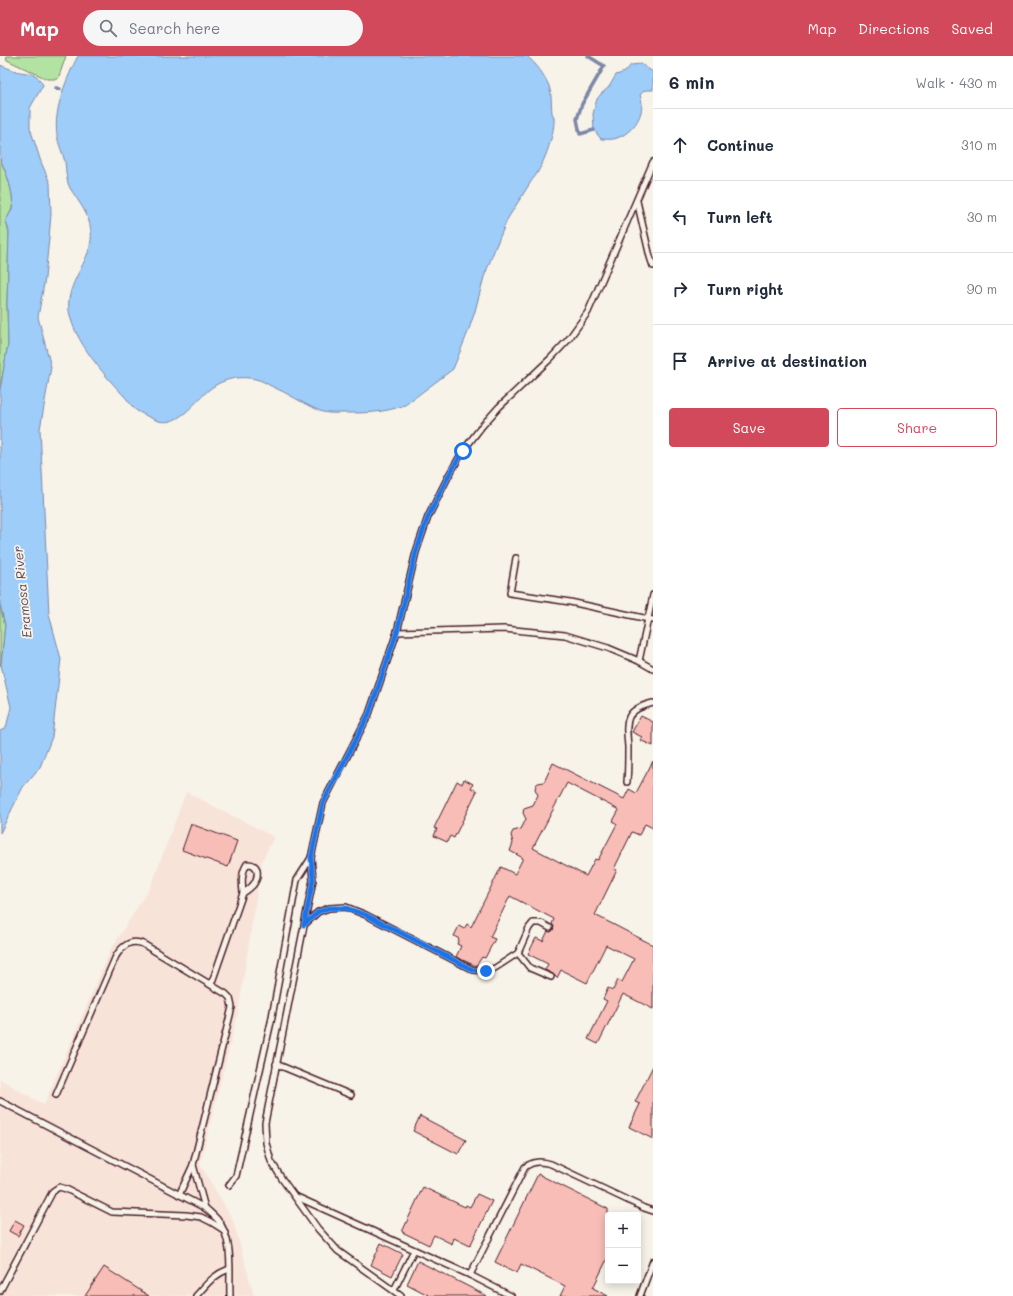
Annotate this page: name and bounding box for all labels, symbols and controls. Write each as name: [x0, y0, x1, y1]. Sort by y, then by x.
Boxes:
search box: [83, 10, 363, 46]
text: Map: [20, 16, 59, 41]
icon: search: [97, 17, 119, 39]
text: Search here: [129, 18, 220, 38]
text: Map: [808, 19, 836, 38]
text: Directions: [858, 19, 929, 38]
text: Saved: [951, 19, 993, 38]
text: 6 min: [669, 71, 714, 93]
text: Walk · 430 m: [916, 74, 997, 91]
icon: ahead: [669, 134, 691, 156]
text: Continue: [707, 135, 774, 155]
text: 310 m: [961, 136, 997, 153]
icon: left: [669, 206, 691, 228]
text: Turn left: [707, 207, 772, 227]
text: 30 m: [967, 208, 997, 225]
icon: right: [669, 278, 691, 300]
text: Turn right: [707, 279, 784, 299]
text: 90 m: [967, 280, 997, 297]
icon: arrive: [669, 350, 691, 372]
text: Arrive at destination: [707, 351, 867, 371]
button: Save: [669, 408, 829, 447]
button: Share: [837, 408, 997, 447]
route start: [454, 442, 472, 460]
water label: Eramosa River: [8, 545, 35, 639]
route end: [477, 962, 495, 980]
map controls: [605, 1212, 641, 1284]
button: +: [605, 1212, 641, 1248]
button: −: [605, 1248, 641, 1284]

